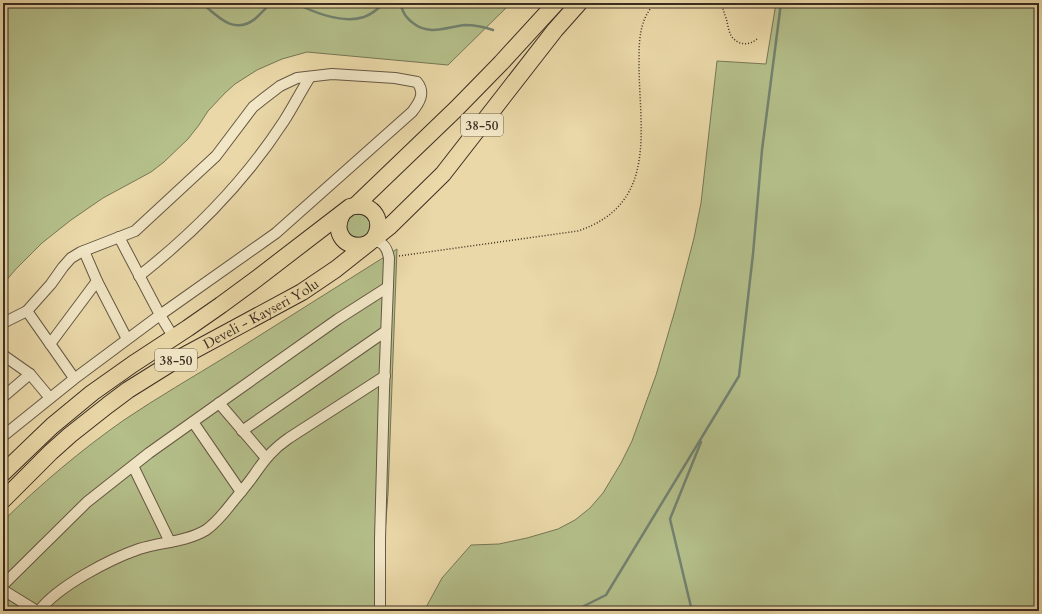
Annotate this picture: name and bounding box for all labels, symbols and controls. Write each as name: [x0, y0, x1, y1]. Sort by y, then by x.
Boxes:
road number: 38-50: [461, 114, 503, 136]
street label: Develi - Kayseri Yolu: [200, 274, 323, 354]
road number: 38-50: [155, 349, 197, 371]

